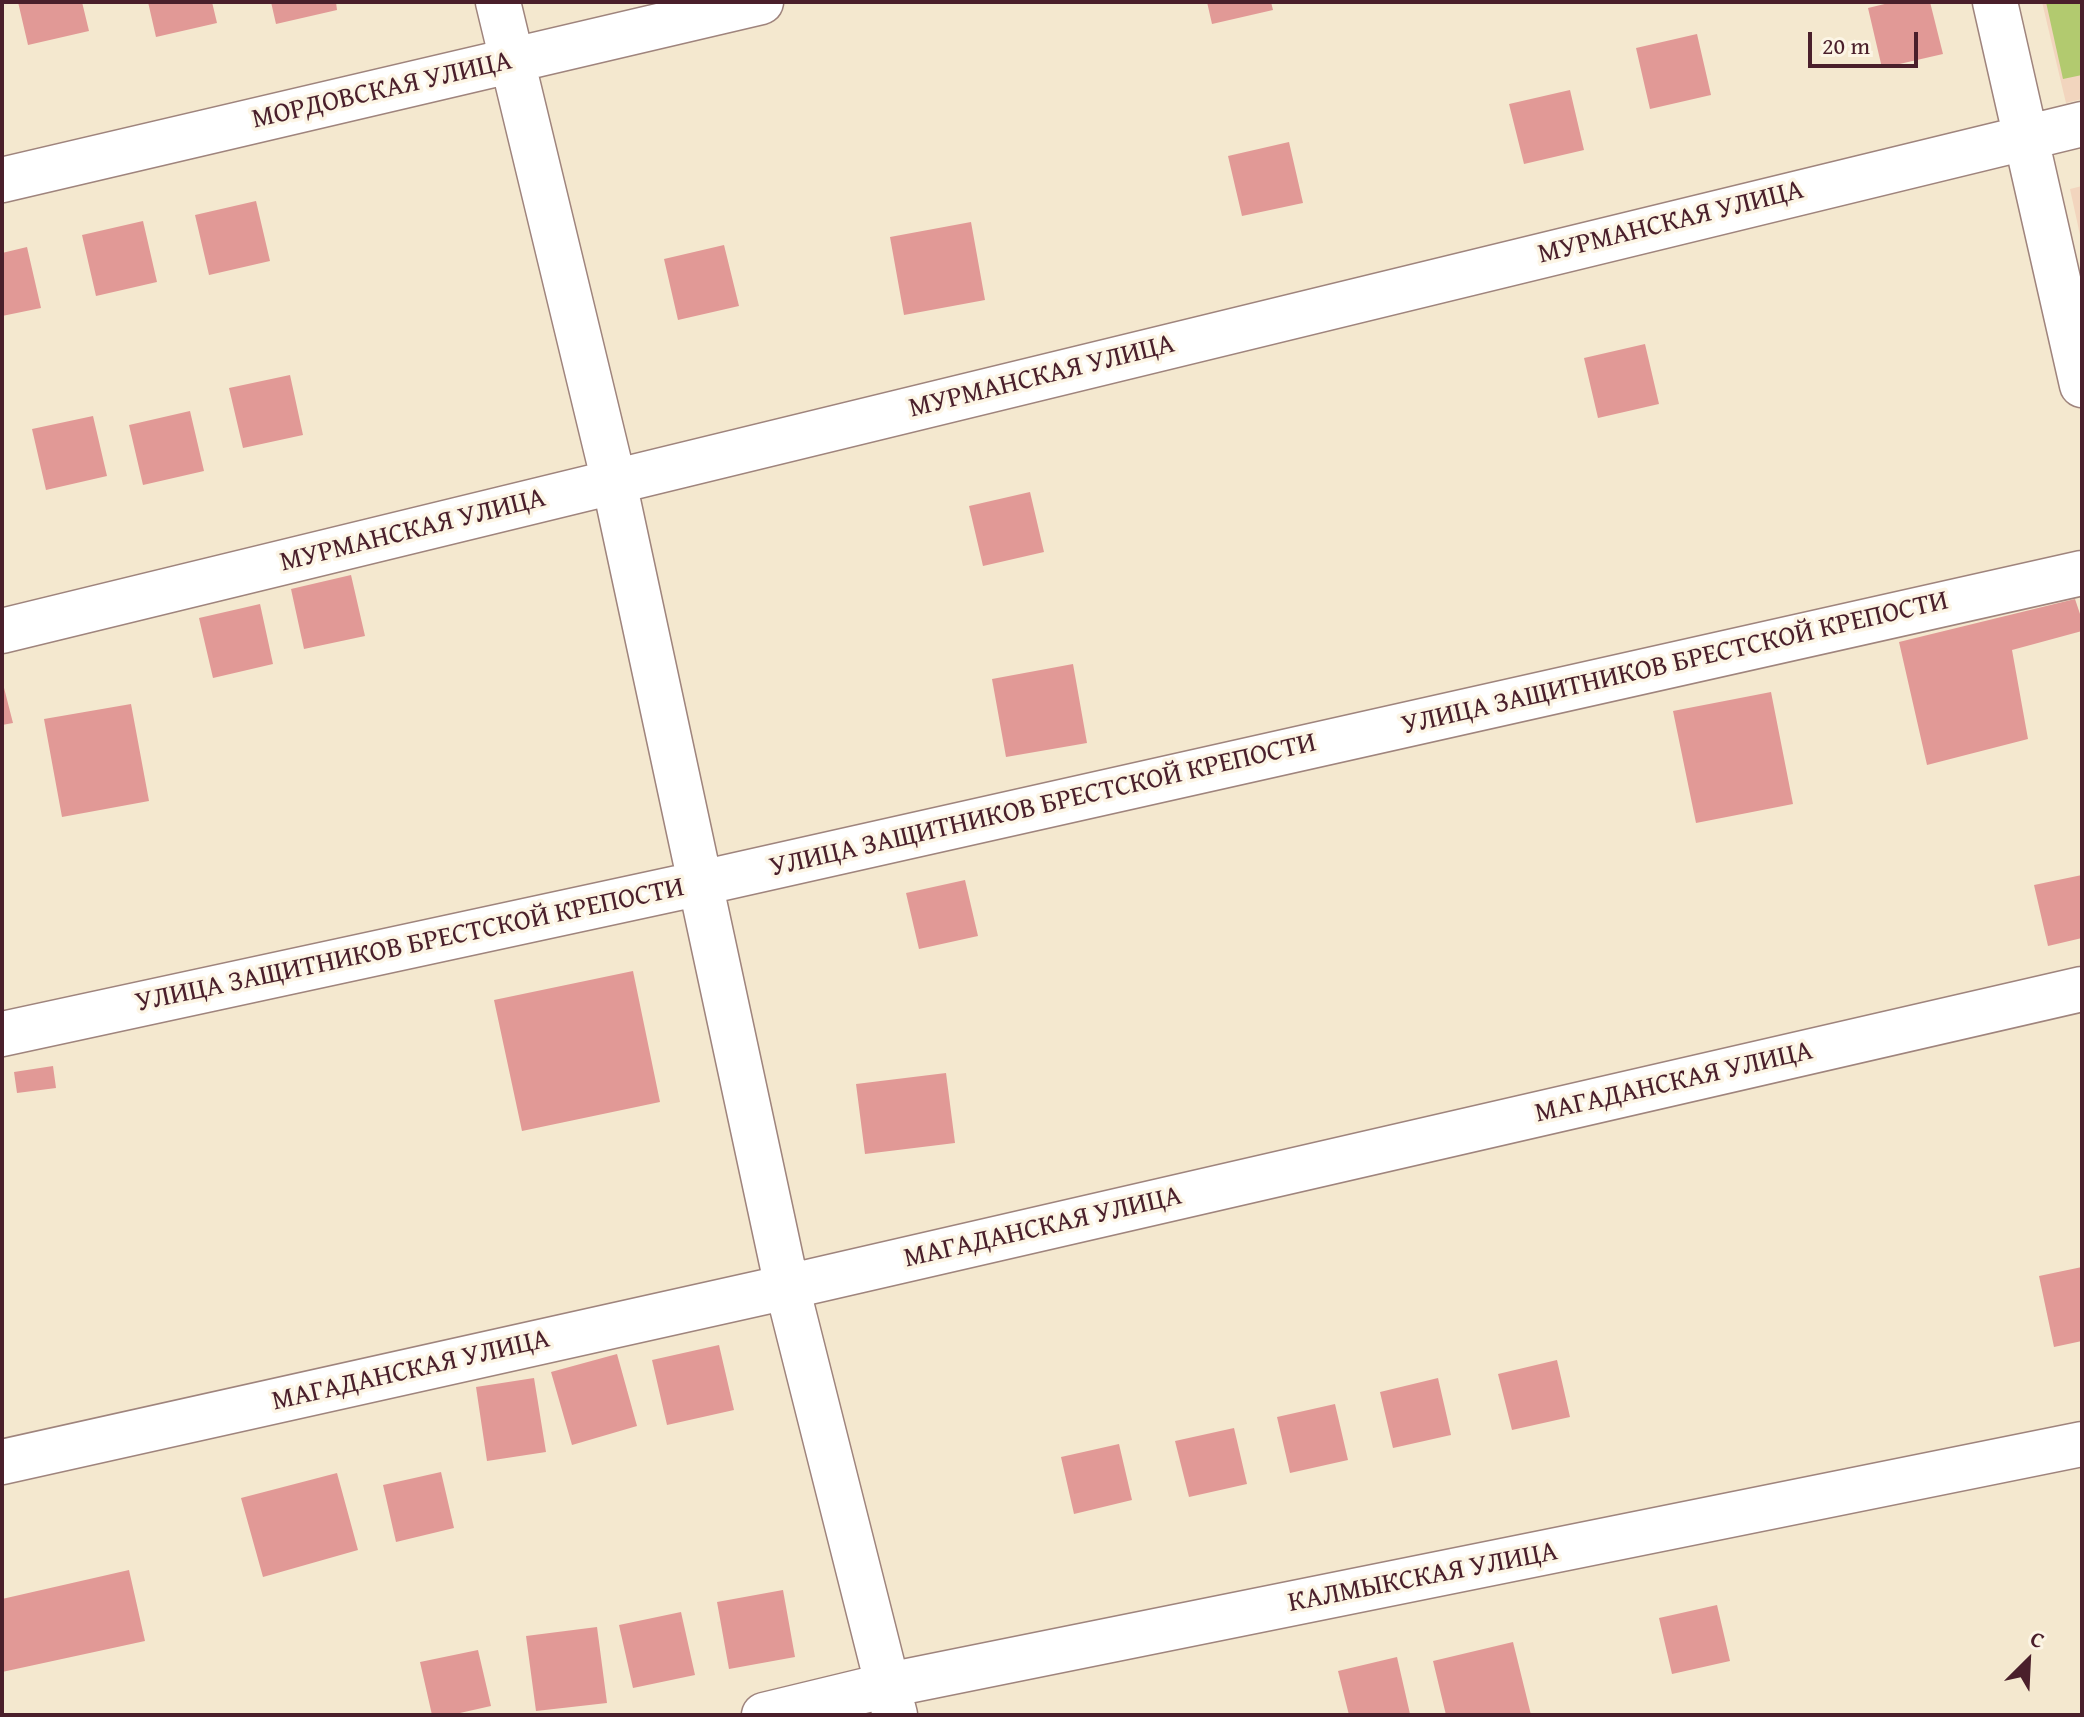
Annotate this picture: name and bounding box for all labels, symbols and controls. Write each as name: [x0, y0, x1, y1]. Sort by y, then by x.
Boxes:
scale bar: [1812, 16, 1922, 66]
text: 20 m: [1822, 28, 1870, 63]
street label: МОРДОВСКАЯ УЛИЦА: [249, 45, 515, 137]
street label: МУРМАНСКАЯ УЛИЦА: [1535, 174, 1807, 272]
street label: МУРМАНСКАЯ УЛИЦА: [906, 328, 1178, 426]
street label: МУРМАНСКАЯ УЛИЦА: [277, 482, 549, 580]
street label: УЛИЦА ЗАЩИТНИКОВ БРЕСТСКОЙ КРЕПОСТИ: [1398, 585, 1952, 743]
street label: УЛИЦА ЗАЩИТНИКОВ БРЕСТСКОЙ КРЕПОСТИ: [766, 727, 1320, 885]
street label: УЛИЦА ЗАЩИТНИКОВ БРЕСТСКОЙ КРЕПОСТИ: [133, 871, 687, 1021]
street label: МАГАДАНСКАЯ УЛИЦА: [1532, 1035, 1816, 1131]
street label: МАГАДАНСКАЯ УЛИЦА: [901, 1180, 1185, 1276]
street label: МАГАДАНСКАЯ УЛИЦА: [269, 1323, 553, 1419]
street label: КАЛМЫКСКАЯ УЛИЦА: [1286, 1535, 1560, 1621]
north arrow: [1988, 1621, 2068, 1701]
text: С: [2026, 1622, 2050, 1656]

